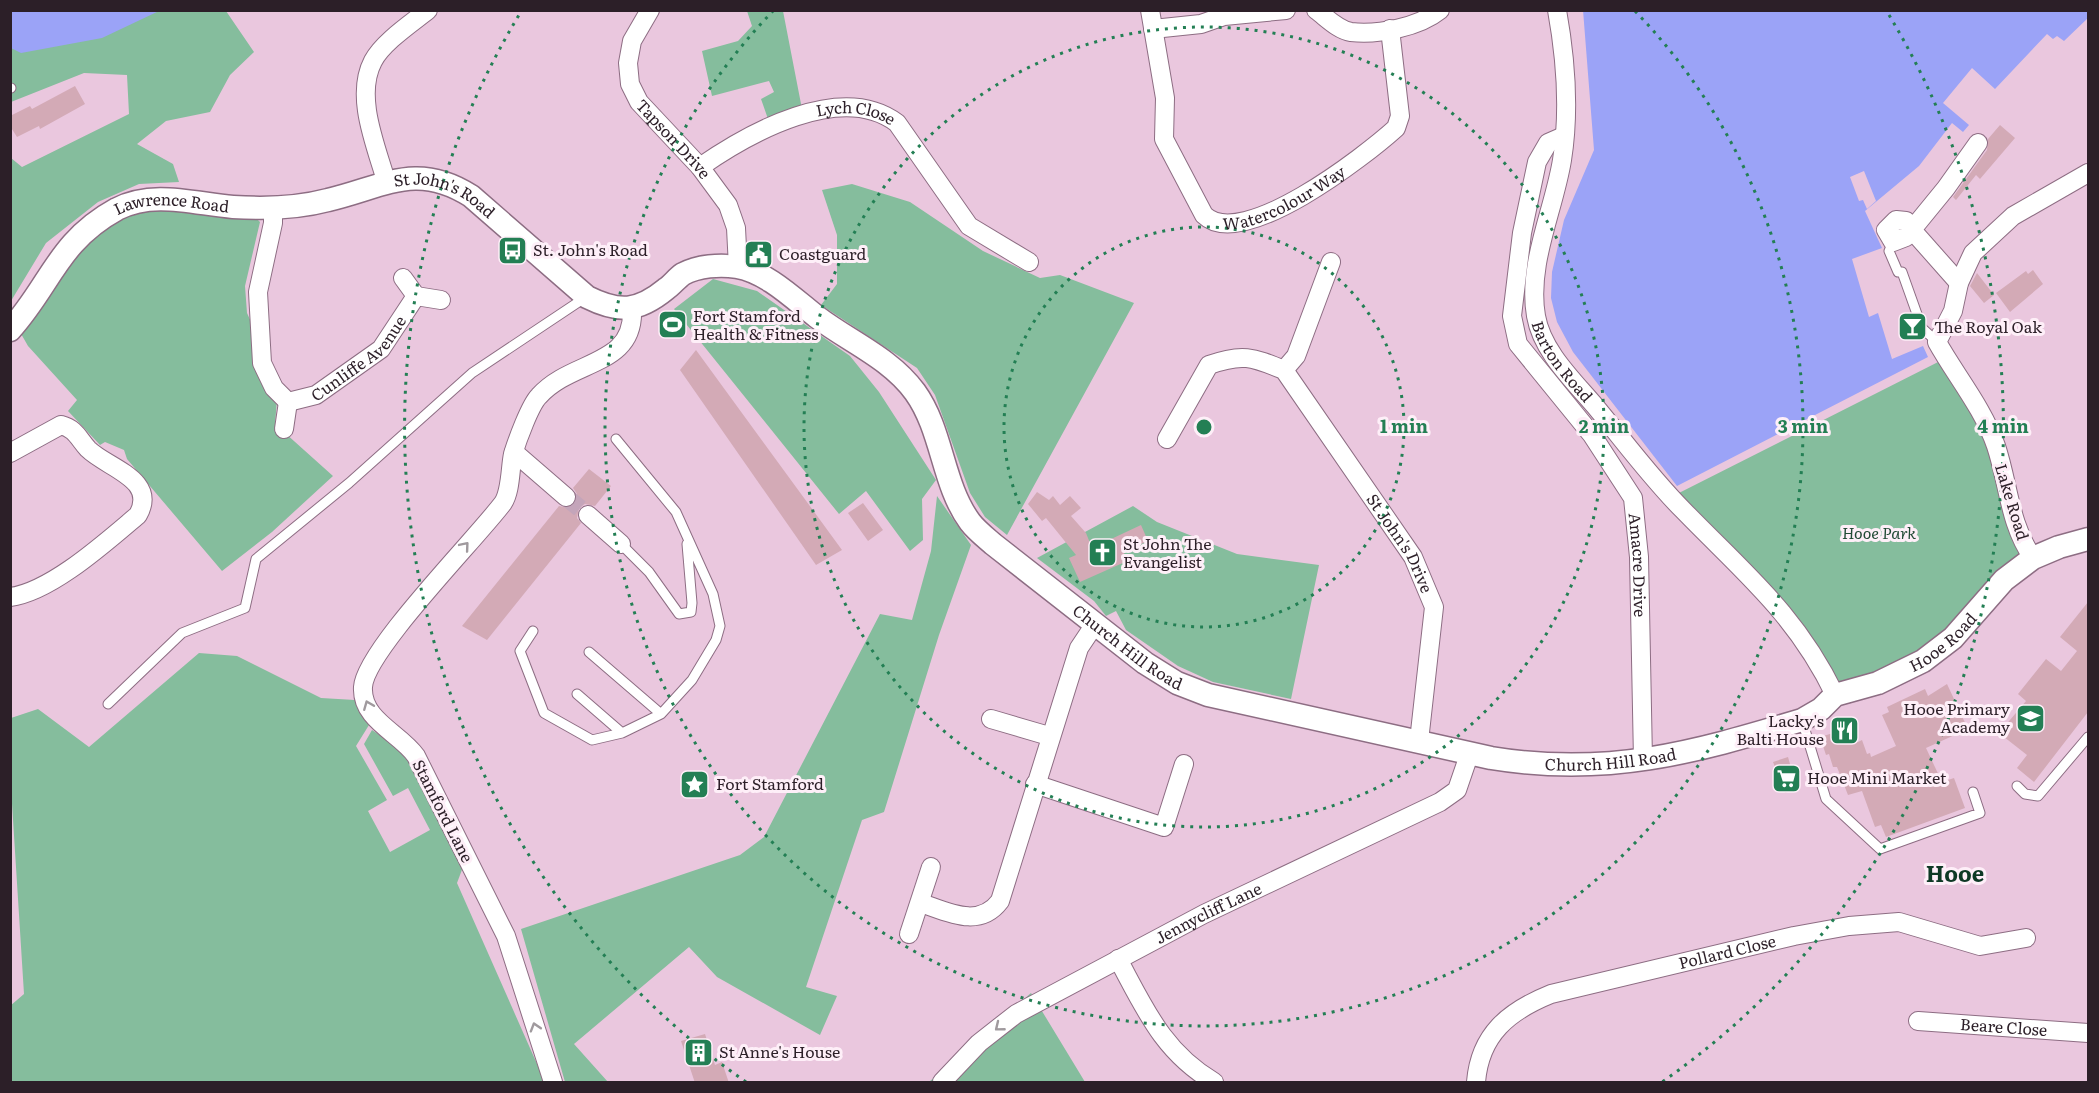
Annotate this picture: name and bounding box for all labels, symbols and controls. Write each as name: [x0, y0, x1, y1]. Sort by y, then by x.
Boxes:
street label: Tapson Drive: [631, 93, 718, 183]
street label: Lych Close: [814, 94, 901, 130]
street label: Watercolour Way: [1222, 158, 1350, 235]
street label: St John's Road: [391, 165, 501, 223]
street label: Lawrence Road: [109, 186, 231, 220]
bus stop icon: St. John's Road: [496, 234, 528, 266]
place label: St. John's Road: [533, 237, 648, 261]
public building icon: Coastguard: [742, 238, 774, 270]
place label: Coastguard: [779, 241, 867, 265]
place label: Fort Stamford Health & Fitness: [693, 303, 819, 345]
sports icon: Fort Stamford Health & Fitness: [656, 309, 688, 341]
street label: Cunliffe Avenue: [305, 310, 411, 406]
bar icon: The Royal Oak: [1897, 311, 1929, 343]
place label: The Royal Oak: [1934, 314, 2042, 338]
street label: Barton Road: [1526, 318, 1599, 407]
text: 1 min: [1380, 412, 1429, 439]
text: 2 min: [1579, 412, 1630, 439]
text: 3 min: [1778, 412, 1829, 439]
text: 4 min: [1977, 412, 2029, 439]
centre of rings: [1194, 417, 1214, 437]
street label: Lake Road: [1990, 461, 2036, 543]
street label: St John's Drive: [1362, 488, 1440, 596]
street label: Amacre Drive: [1624, 512, 1653, 617]
park label: Hooe Park: [1842, 520, 1916, 544]
place label: St John The Evangelist: [1123, 531, 1212, 573]
church icon: St John The Evangelist: [1086, 537, 1118, 569]
one-way arrow: [458, 542, 469, 553]
street label: Church Hill Road: [1068, 598, 1187, 695]
street label: Hooe Road: [1905, 606, 1981, 677]
place label: Hooe Primary Academy: [1903, 696, 2011, 738]
one-way arrow: [363, 700, 375, 711]
school or university icon: Hooe Primary Academy: [2015, 702, 2047, 734]
place label: Lacky's Balti House: [1736, 708, 1824, 750]
restaurant icon: Lacky's Balti House: [1829, 714, 1861, 746]
street label: Church Hill Road: [1544, 741, 1678, 776]
street label: Stamford Lane: [408, 755, 480, 866]
supermarket icon: Hooe Mini Market: [1770, 762, 1802, 794]
place label: Hooe Mini Market: [1807, 765, 1947, 789]
place icon: Fort Stamford: [679, 768, 711, 800]
place label: Fort Stamford: [716, 771, 824, 795]
district label: Hooe: [1926, 856, 1984, 889]
street label: Jennycliff Lane: [1150, 876, 1265, 949]
street label: Pollard Close: [1676, 928, 1778, 974]
street label: Beare Close: [1960, 1011, 2048, 1041]
one-way arrow: [995, 1020, 1006, 1031]
one-way arrow: [530, 1022, 543, 1033]
building icon: St Anne's House: [682, 1036, 714, 1068]
place label: St Anne's House: [719, 1039, 840, 1063]

